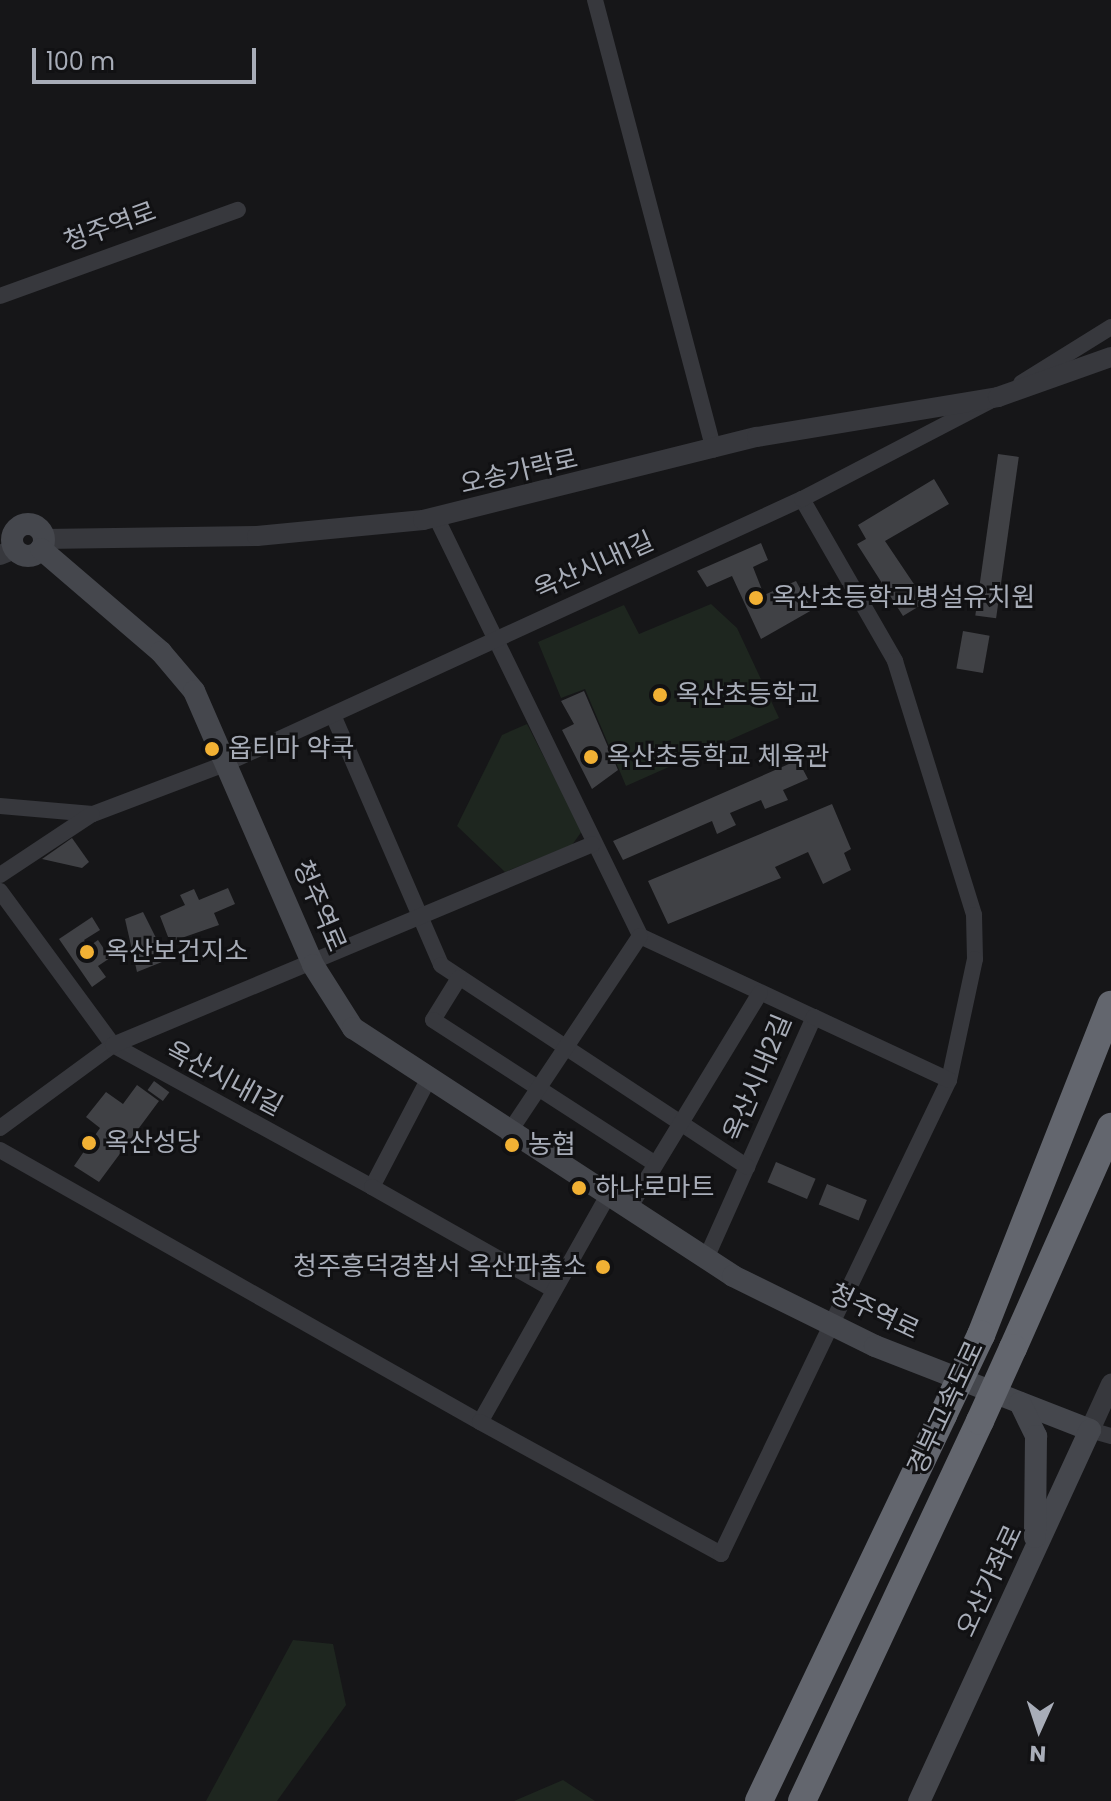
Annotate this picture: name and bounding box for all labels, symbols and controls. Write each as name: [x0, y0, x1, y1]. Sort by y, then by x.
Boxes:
scale bar: [36, 32, 260, 82]
text: 100 m: [46, 45, 115, 78]
street label: 청주역로: [60, 196, 160, 258]
street label: 오송가락로: [457, 443, 581, 501]
street label: 옥산시내1길: [529, 526, 659, 606]
place label: 옥산초등학교병설유치원: [772, 582, 1035, 614]
marker: 옥산초등학교병설유치원: [747, 589, 765, 607]
place label: 옥산초등학교: [676, 679, 820, 711]
marker: 옥산초등학교: [651, 686, 669, 704]
place label: 옵티마 약국: [228, 733, 355, 765]
marker: 옵티마 약국: [203, 740, 221, 758]
place label: 옥산초등학교 체육관: [607, 741, 829, 773]
marker: 옥산초등학교 체육관: [582, 748, 600, 766]
street label: 청주역로: [286, 856, 352, 956]
place label: 옥산보건지소: [105, 936, 249, 968]
marker: 옥산보건지소: [76, 941, 98, 963]
street label: 옥산시내2길: [717, 1010, 799, 1146]
street label: 옥산시내1길: [160, 1035, 288, 1123]
place label: 옥산성당: [105, 1127, 201, 1159]
place label: 농협: [528, 1129, 576, 1161]
marker: 옥산성당: [80, 1134, 98, 1152]
marker: 농협: [503, 1136, 521, 1154]
place label: 하나로마트: [595, 1172, 715, 1204]
marker: 하나로마트: [570, 1179, 588, 1197]
place label: 청주흥덕경찰서 옥산파출소: [293, 1251, 587, 1283]
marker: 청주흥덕경찰서 옥산파출소: [594, 1258, 612, 1276]
street label: 청주역로: [824, 1278, 924, 1346]
street label: 경부고속도로: [902, 1336, 990, 1480]
street label: 오산가좌로: [951, 1520, 1029, 1642]
north arrow: [999, 1689, 1079, 1769]
text: N: [1029, 1738, 1047, 1769]

